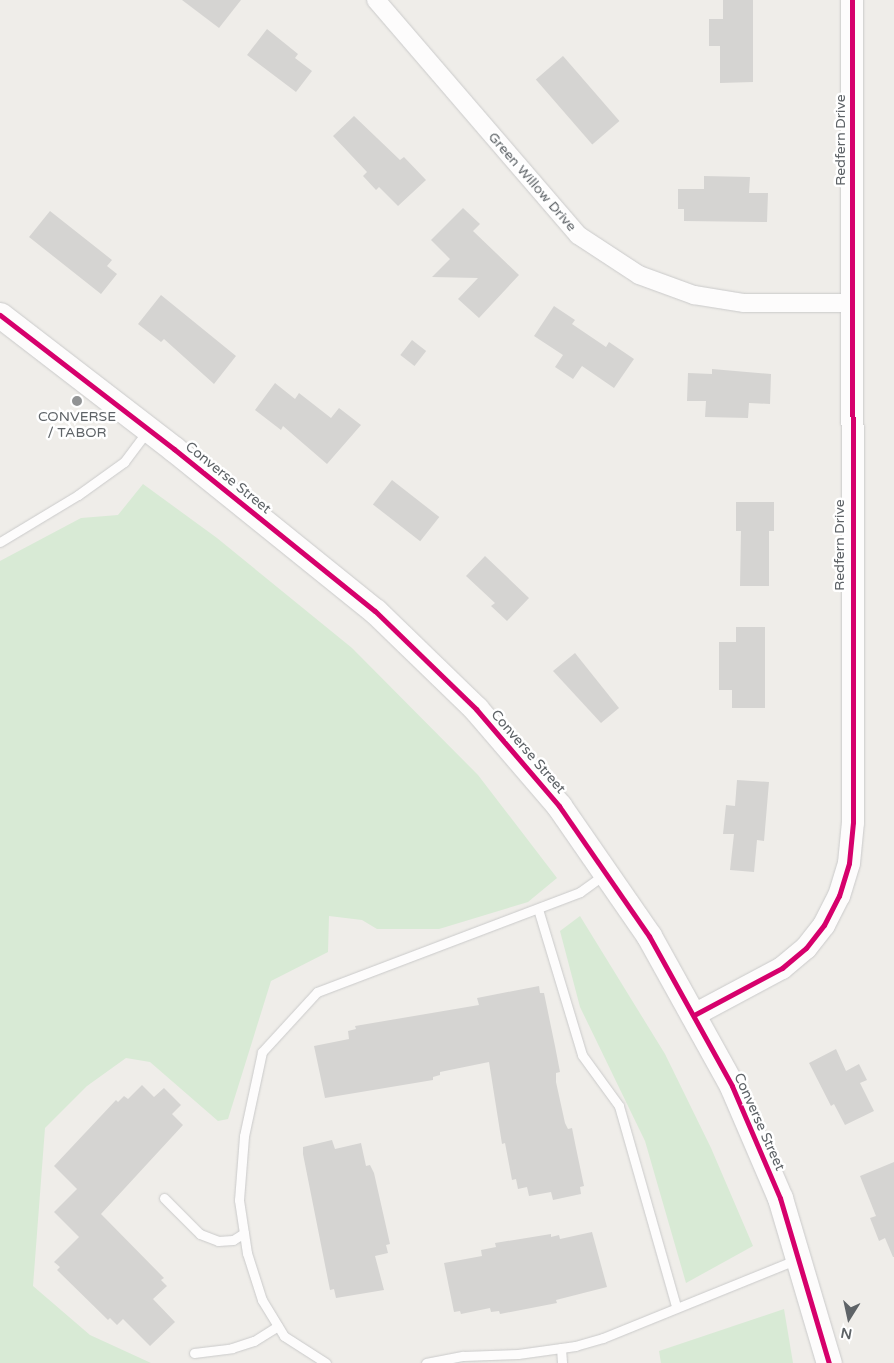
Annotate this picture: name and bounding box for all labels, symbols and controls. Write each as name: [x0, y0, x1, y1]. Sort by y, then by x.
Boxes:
street label: Redfern Drive: [833, 94, 849, 186]
street label: Green Willow Drive: [484, 129, 580, 235]
marker: CONVERSE / TABOR: [71, 395, 83, 407]
place label: CONVERSE / TABOR: [38, 409, 116, 442]
street label: Converse Street: [182, 438, 274, 518]
street label: Redfern Drive: [832, 499, 848, 591]
street label: Converse Street: [487, 707, 569, 797]
street label: Converse Street: [730, 1070, 788, 1174]
north arrow: [824, 1293, 874, 1343]
text: N: [839, 1324, 853, 1343]

